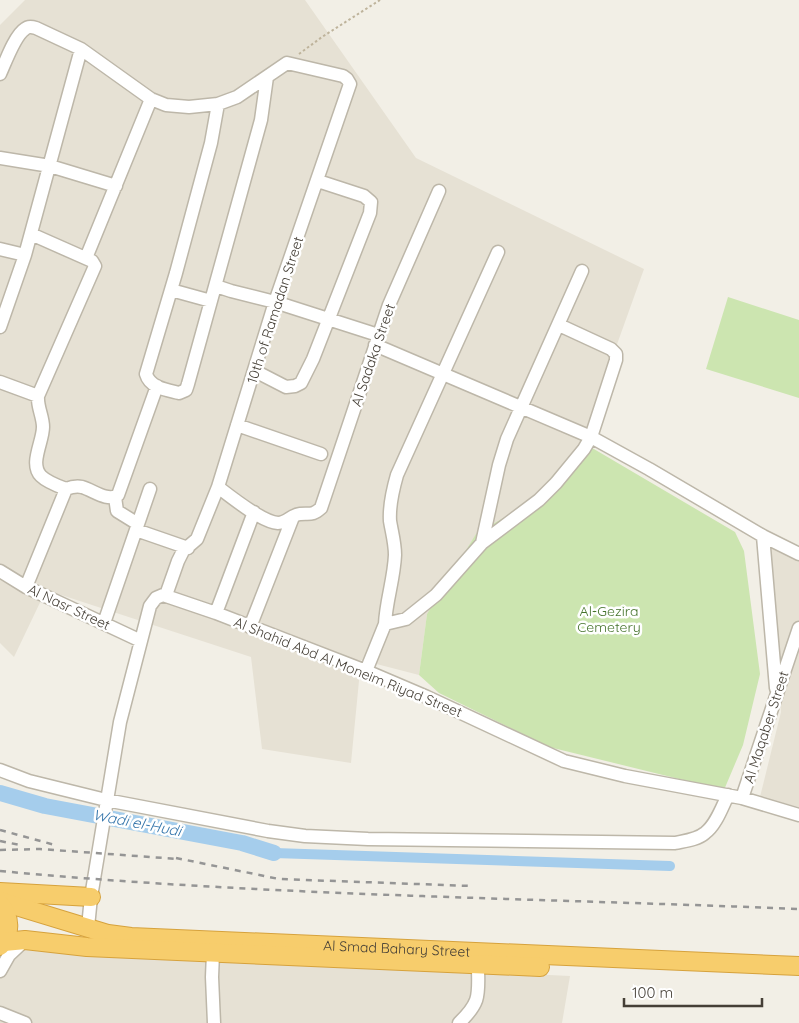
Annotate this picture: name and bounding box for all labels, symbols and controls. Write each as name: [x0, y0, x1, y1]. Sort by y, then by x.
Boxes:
street label: 10th of Ramadan Street: [243, 234, 307, 386]
street label: Al Sadaka Street: [347, 301, 399, 409]
street label: Al Nasr Street: [25, 580, 113, 634]
park label: Al-Gezira Cemetery: [577, 602, 641, 636]
street label: Al Shahid Abd Al Moneim Riyad Street: [231, 613, 465, 721]
street label: Al Maqaber Street: [739, 668, 793, 785]
water label: Wadi el-Hudi: [91, 805, 184, 841]
street label: Al Smad Bahary Street: [323, 936, 471, 961]
scale bar: [624, 976, 762, 1008]
text: 100 m: [632, 983, 673, 1002]

